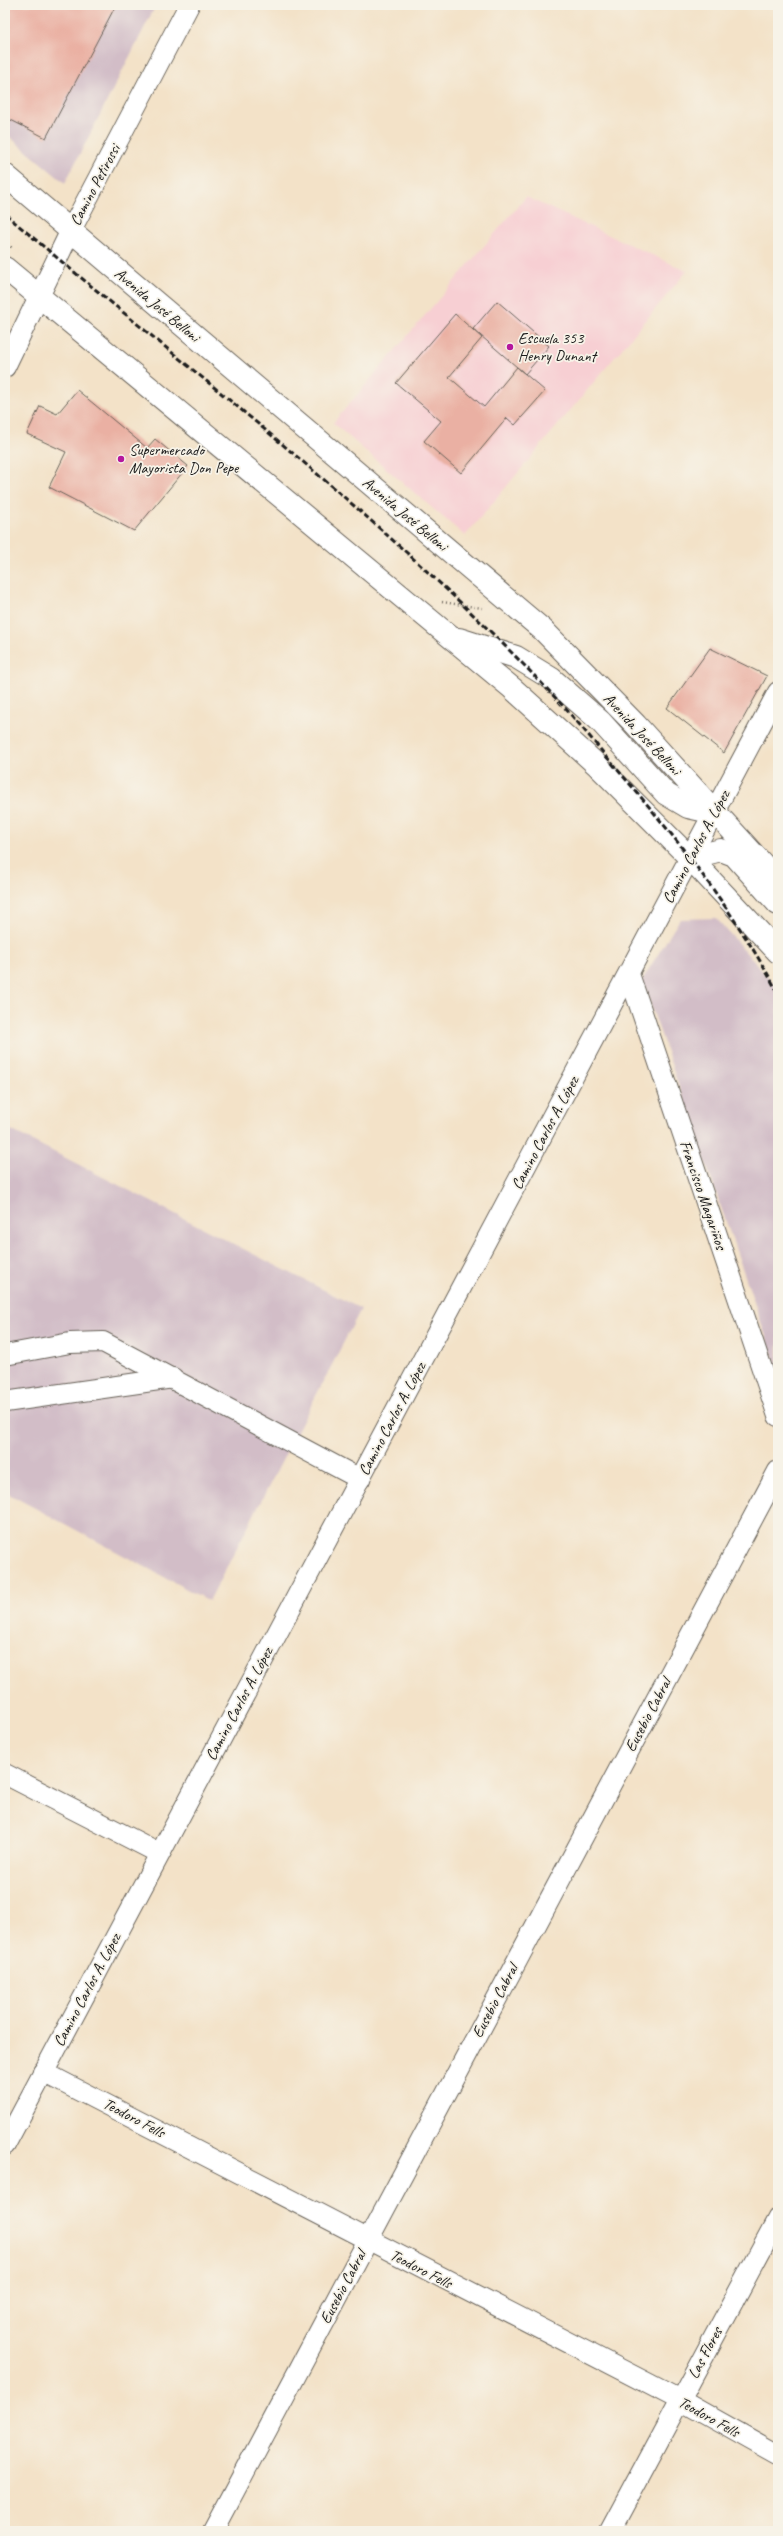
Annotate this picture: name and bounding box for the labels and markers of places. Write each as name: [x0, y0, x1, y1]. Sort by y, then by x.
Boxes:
place label: Escuela 353 Henry Dunant: [518, 328, 599, 366]
marker: Escuela 353 Henry Dunant: [505, 342, 515, 352]
place label: Supermercado Mayorista Don Pepe: [129, 440, 240, 478]
marker: Supermercado Mayorista Don Pepe: [116, 454, 126, 464]

